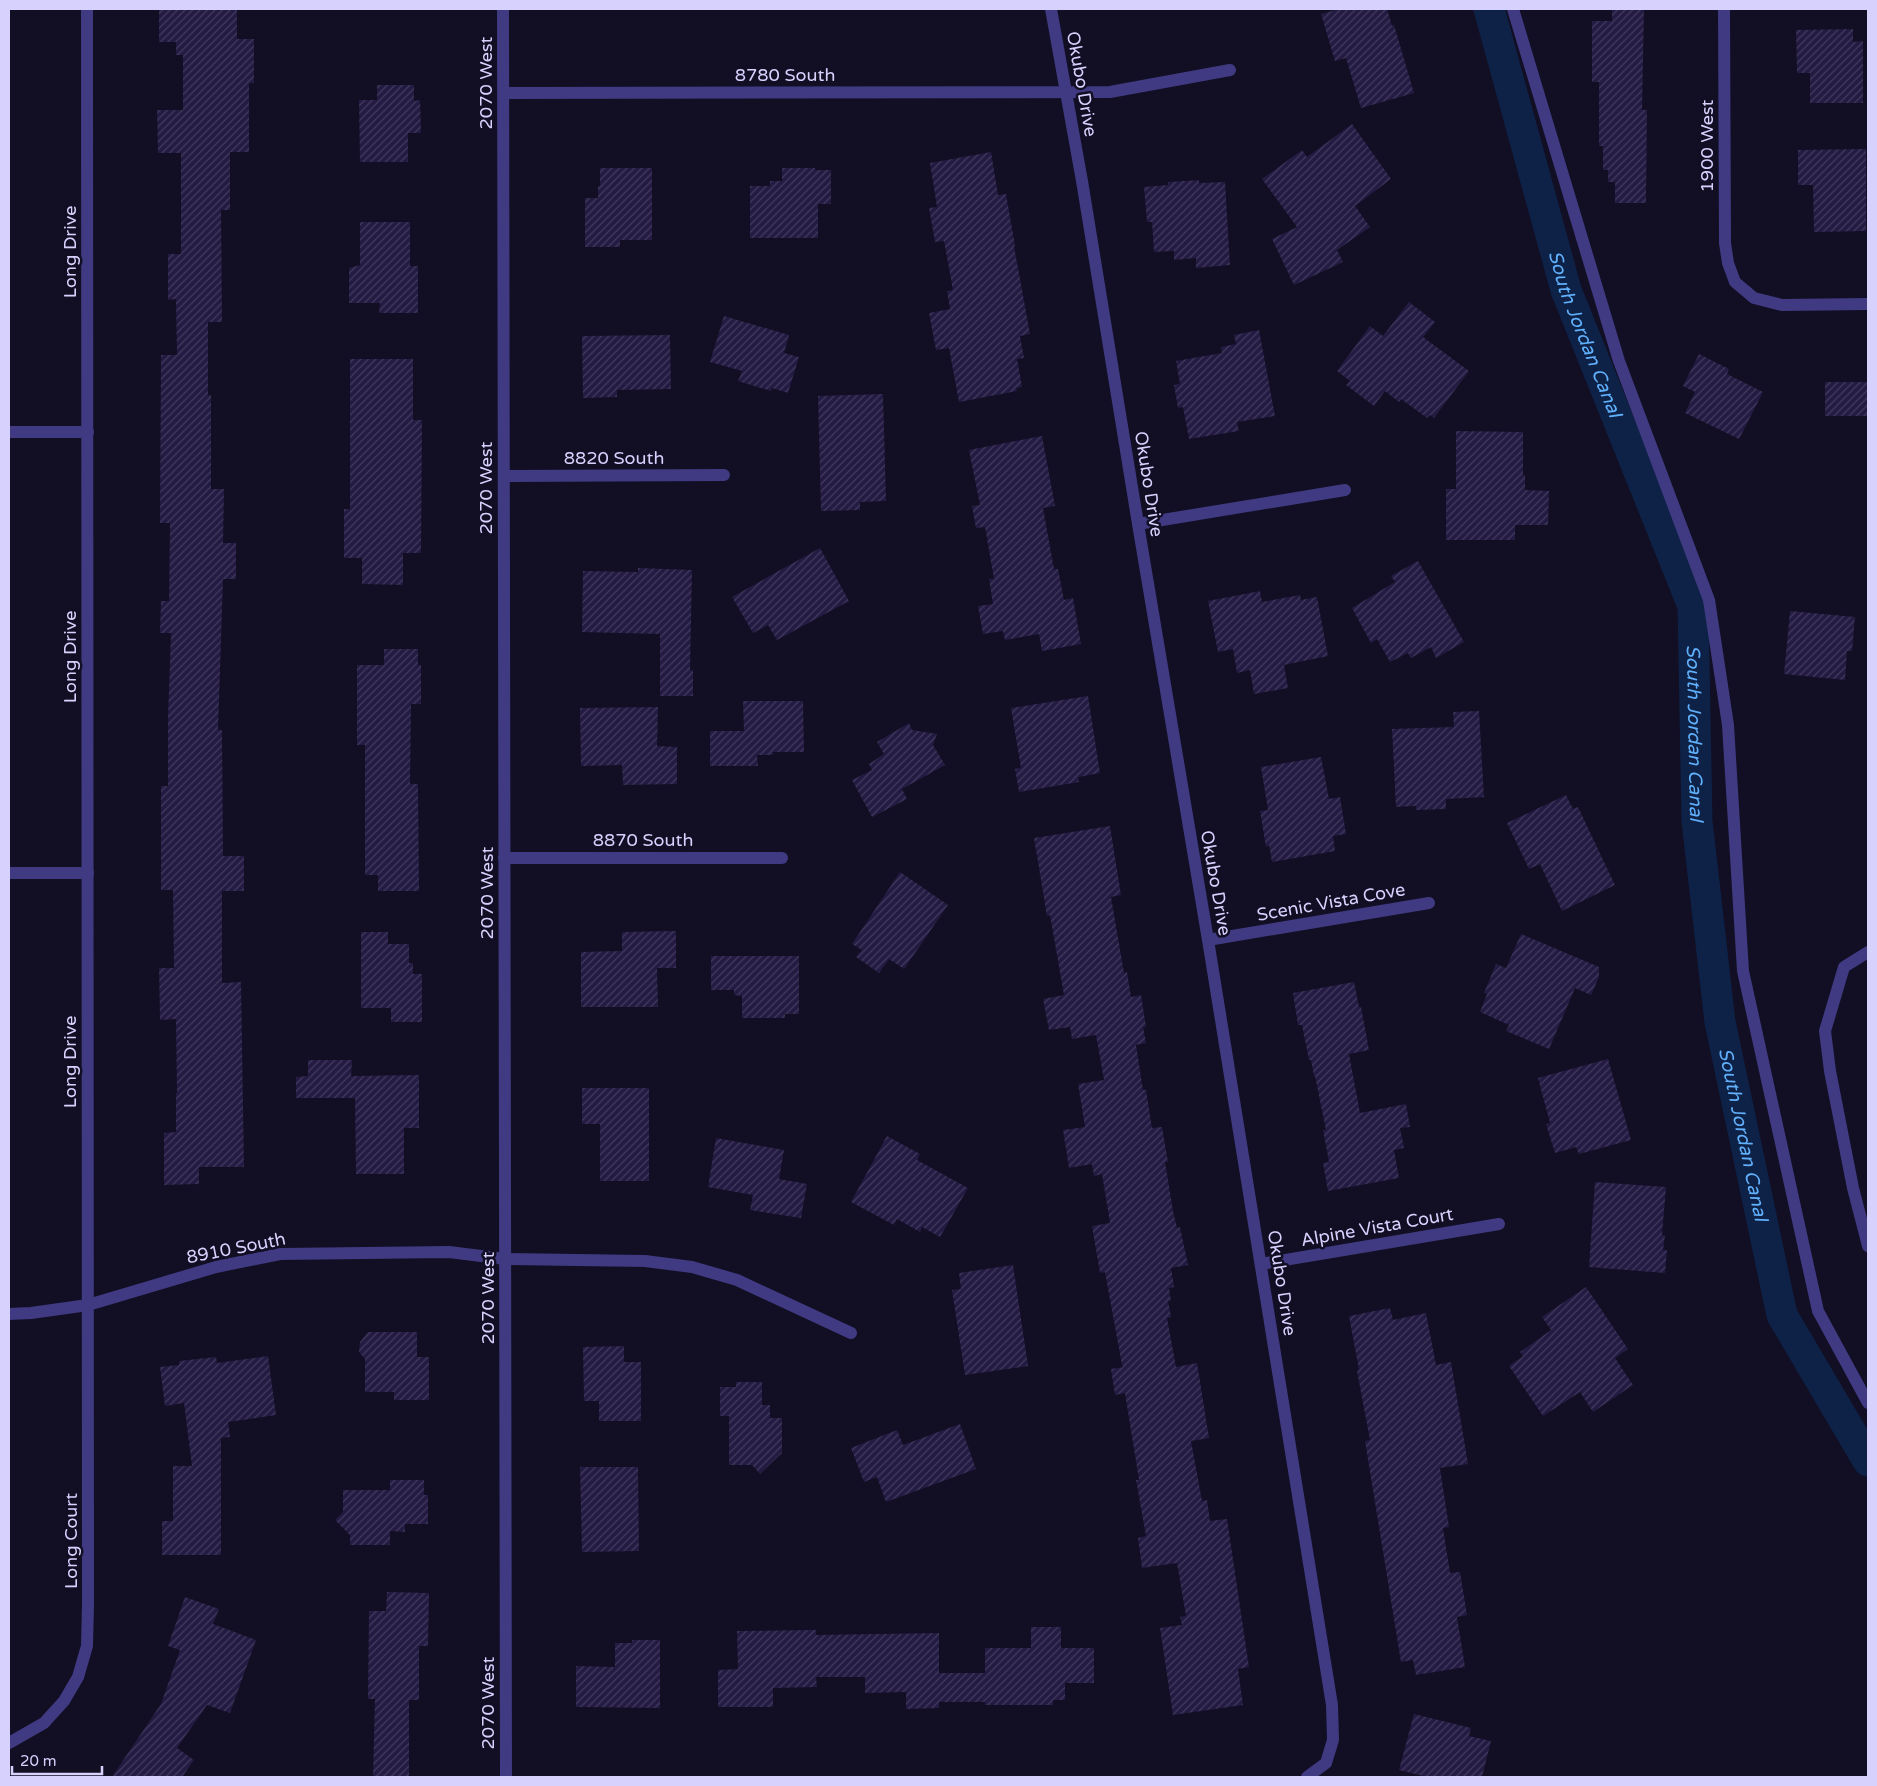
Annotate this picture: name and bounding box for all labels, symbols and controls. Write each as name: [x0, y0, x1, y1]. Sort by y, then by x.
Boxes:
street label: Okubo Drive: [1062, 30, 1102, 138]
street label: 2070 West: [475, 36, 497, 129]
street label: 8780 South: [735, 64, 835, 86]
street label: 1900 West: [1696, 99, 1718, 192]
street label: Long Drive: [59, 206, 81, 298]
water label: South Jordan Canal: [1544, 248, 1627, 423]
street label: Okubo Drive: [1130, 430, 1168, 538]
street label: 2070 West: [475, 441, 497, 534]
street label: 8820 South: [564, 447, 664, 469]
street label: Long Drive: [59, 611, 81, 703]
water label: South Jordan Canal: [1682, 645, 1707, 824]
street label: 8870 South: [593, 829, 693, 851]
street label: Okubo Drive: [1196, 829, 1236, 937]
street label: 2070 West: [476, 846, 498, 939]
street label: Scenic Vista Cove: [1255, 878, 1407, 926]
street label: Long Drive: [59, 1016, 81, 1108]
water label: South Jordan Canal: [1714, 1046, 1772, 1225]
street label: Alpine Vista Court: [1299, 1203, 1455, 1251]
street label: 8910 South: [184, 1228, 288, 1268]
street label: Okubo Drive: [1263, 1229, 1301, 1337]
street label: 2070 West: [477, 1251, 499, 1344]
street label: Long Court: [60, 1493, 82, 1589]
street label: 2070 West: [477, 1656, 499, 1749]
scale bar: [12, 1744, 102, 1776]
text: 20 m: [20, 1752, 57, 1770]

